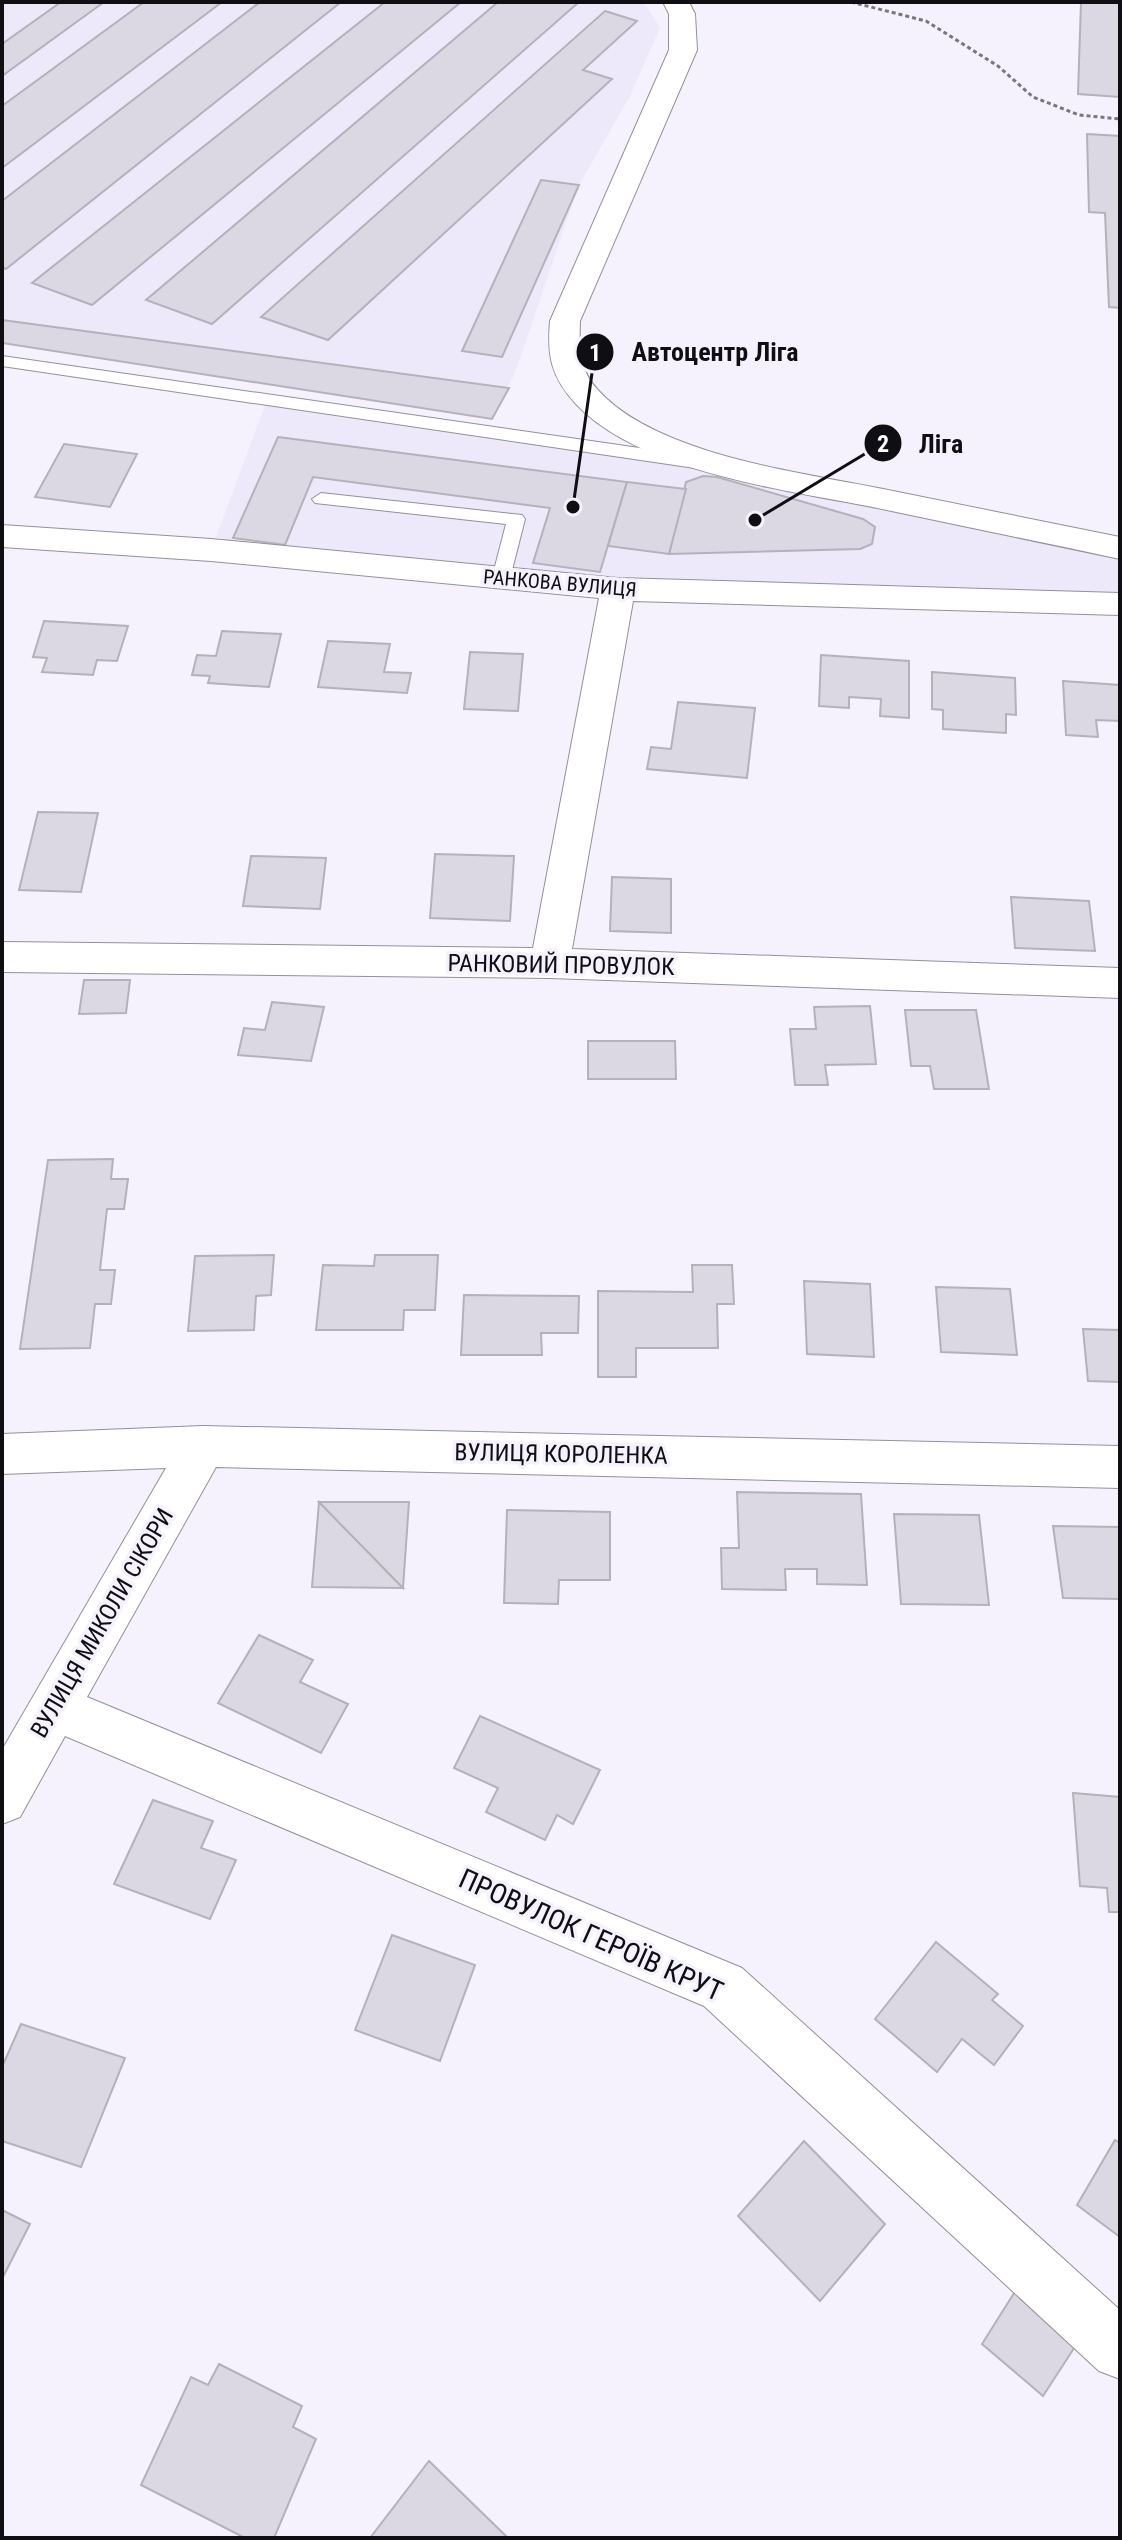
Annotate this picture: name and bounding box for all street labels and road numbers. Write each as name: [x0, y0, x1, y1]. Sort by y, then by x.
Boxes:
street label: РАНКОВА ВУЛИЦЯ: [482, 564, 638, 602]
street label: РАНКОВИЙ ПРОВУЛОК: [447, 949, 675, 981]
street label: ВУЛИЦЯ КОРОЛЕНКА: [454, 1438, 668, 1470]
street label: ВУЛИЦЯ МИКОЛИ СІКОРИ: [25, 1503, 179, 1743]
street label: ПРОВУЛОК ГЕРОЇВ КРУТ: [454, 1862, 728, 2008]

